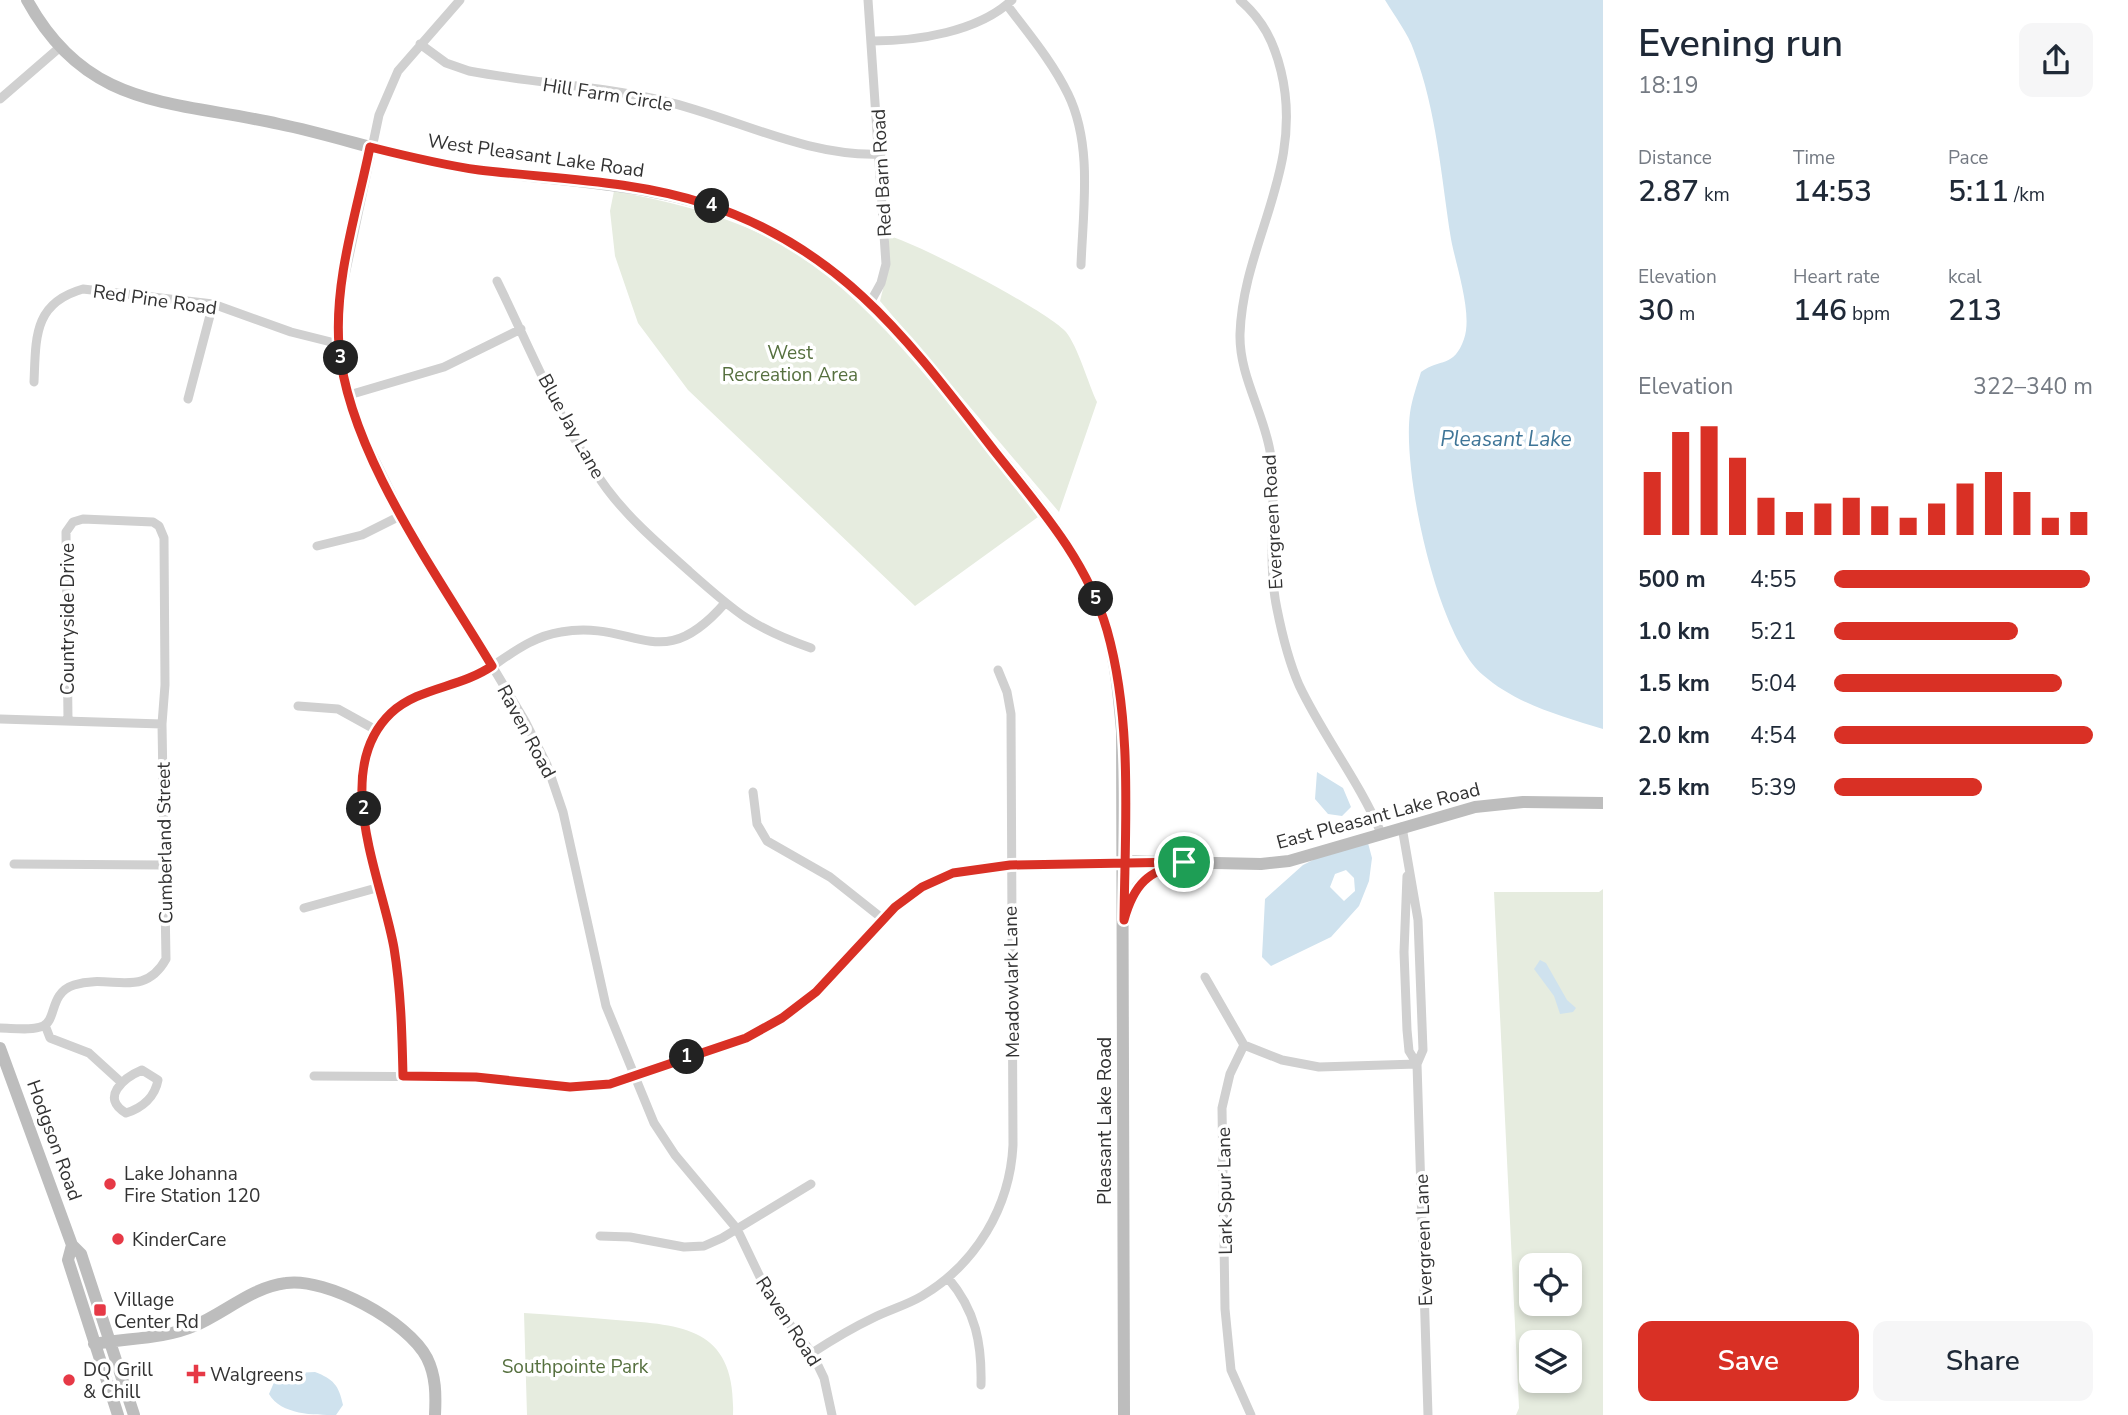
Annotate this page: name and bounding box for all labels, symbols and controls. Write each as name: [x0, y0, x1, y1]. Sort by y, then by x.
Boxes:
text: Evening run: [1638, 18, 1843, 69]
button: share: [2019, 23, 2093, 97]
text: 18:19: [1638, 70, 1698, 101]
street label: Hill Farm Circle: [541, 72, 675, 118]
street label: Red Barn Road: [866, 108, 898, 238]
street label: West Pleasant Lake Road: [426, 128, 646, 184]
text: Distance: [1638, 145, 1712, 171]
text: Time: [1793, 145, 1835, 171]
text: Pace: [1948, 145, 1988, 171]
text: 2.87: [1638, 171, 1699, 212]
text: 14:53: [1793, 171, 1872, 212]
text: 5:11: [1948, 171, 2009, 212]
text: km: [1699, 182, 1730, 208]
text: /km: [2009, 182, 2045, 208]
pin: 4: [694, 188, 730, 224]
text: 4: [706, 192, 717, 218]
text: Elevation: [1638, 264, 1717, 290]
text: Heart rate: [1793, 264, 1880, 290]
text: kcal: [1948, 264, 1982, 290]
street label: Red Pine Road: [91, 278, 219, 322]
text: 30: [1638, 290, 1674, 331]
text: 146: [1793, 290, 1847, 331]
text: 213: [1948, 290, 2002, 331]
text: m: [1674, 301, 1695, 327]
text: bpm: [1847, 301, 1890, 327]
pin: 3: [324, 340, 358, 376]
park label: West Recreation Area: [722, 340, 858, 388]
text: 3: [335, 344, 346, 370]
street label: Blue Jay Lane: [532, 369, 611, 484]
text: Elevation: [1638, 371, 1733, 402]
text: 322–340 m: [1973, 371, 2093, 402]
water label: Pleasant Lake: [1440, 425, 1572, 453]
street label: Evergreen Road: [1256, 454, 1290, 590]
street label: Countryside Drive: [55, 543, 81, 695]
text: 500 m: [1638, 564, 1706, 595]
text: 4:55: [1750, 564, 1797, 595]
pin: 5: [1078, 582, 1114, 616]
text: 5: [1090, 585, 1101, 611]
text: 1.0 km: [1638, 616, 1710, 647]
text: 5:21: [1750, 616, 1797, 647]
text: 1.5 km: [1638, 668, 1710, 699]
text: 5:04: [1750, 668, 1797, 699]
street label: Raven Road: [491, 680, 562, 783]
text: 2.0 km: [1638, 720, 1710, 751]
text: 4:54: [1750, 720, 1797, 751]
street label: Cumberland Street: [151, 762, 179, 924]
text: 2.5 km: [1638, 772, 1710, 803]
text: 5:39: [1750, 772, 1797, 803]
street label: East Pleasant Lake Road: [1274, 776, 1483, 856]
pin: 2: [346, 792, 382, 826]
text: 2: [358, 795, 369, 821]
pin: [1154, 832, 1214, 892]
icon: arrive: [1165, 843, 1203, 881]
street label: Meadowlark Lane: [998, 906, 1026, 1058]
street label: Pleasant Lake Road: [1092, 1037, 1118, 1205]
pin: 1: [670, 1040, 704, 1074]
text: 1: [681, 1043, 692, 1069]
street label: Hodgson Road: [20, 1076, 88, 1204]
street label: Lark Spur Lane: [1211, 1127, 1239, 1255]
place label: Lake Johanna Fire Station 120: [124, 1161, 260, 1209]
street label: Evergreen Lane: [1409, 1173, 1439, 1307]
marker: Lake Johanna Fire Station 120: [102, 1176, 118, 1192]
place label: KinderCare: [132, 1227, 226, 1253]
marker: KinderCare: [110, 1231, 126, 1247]
map controls: [1519, 1253, 1582, 1393]
button: locate: [1519, 1253, 1582, 1316]
street label: Raven Road: [749, 1272, 827, 1372]
place label: Village Center Rd: [113, 1287, 199, 1335]
marker: Village Center Rd: [92, 1302, 108, 1318]
button: Save: [1638, 1321, 1859, 1401]
button: Share: [1873, 1321, 2093, 1401]
button: layers: [1519, 1330, 1582, 1393]
park label: Southpointe Park: [502, 1354, 649, 1380]
place label: DQ Grill & Chill: [83, 1357, 153, 1405]
place label: Walgreens: [210, 1362, 303, 1388]
marker: Walgreens: [188, 1366, 204, 1382]
marker: DQ Grill & Chill: [61, 1372, 77, 1388]

